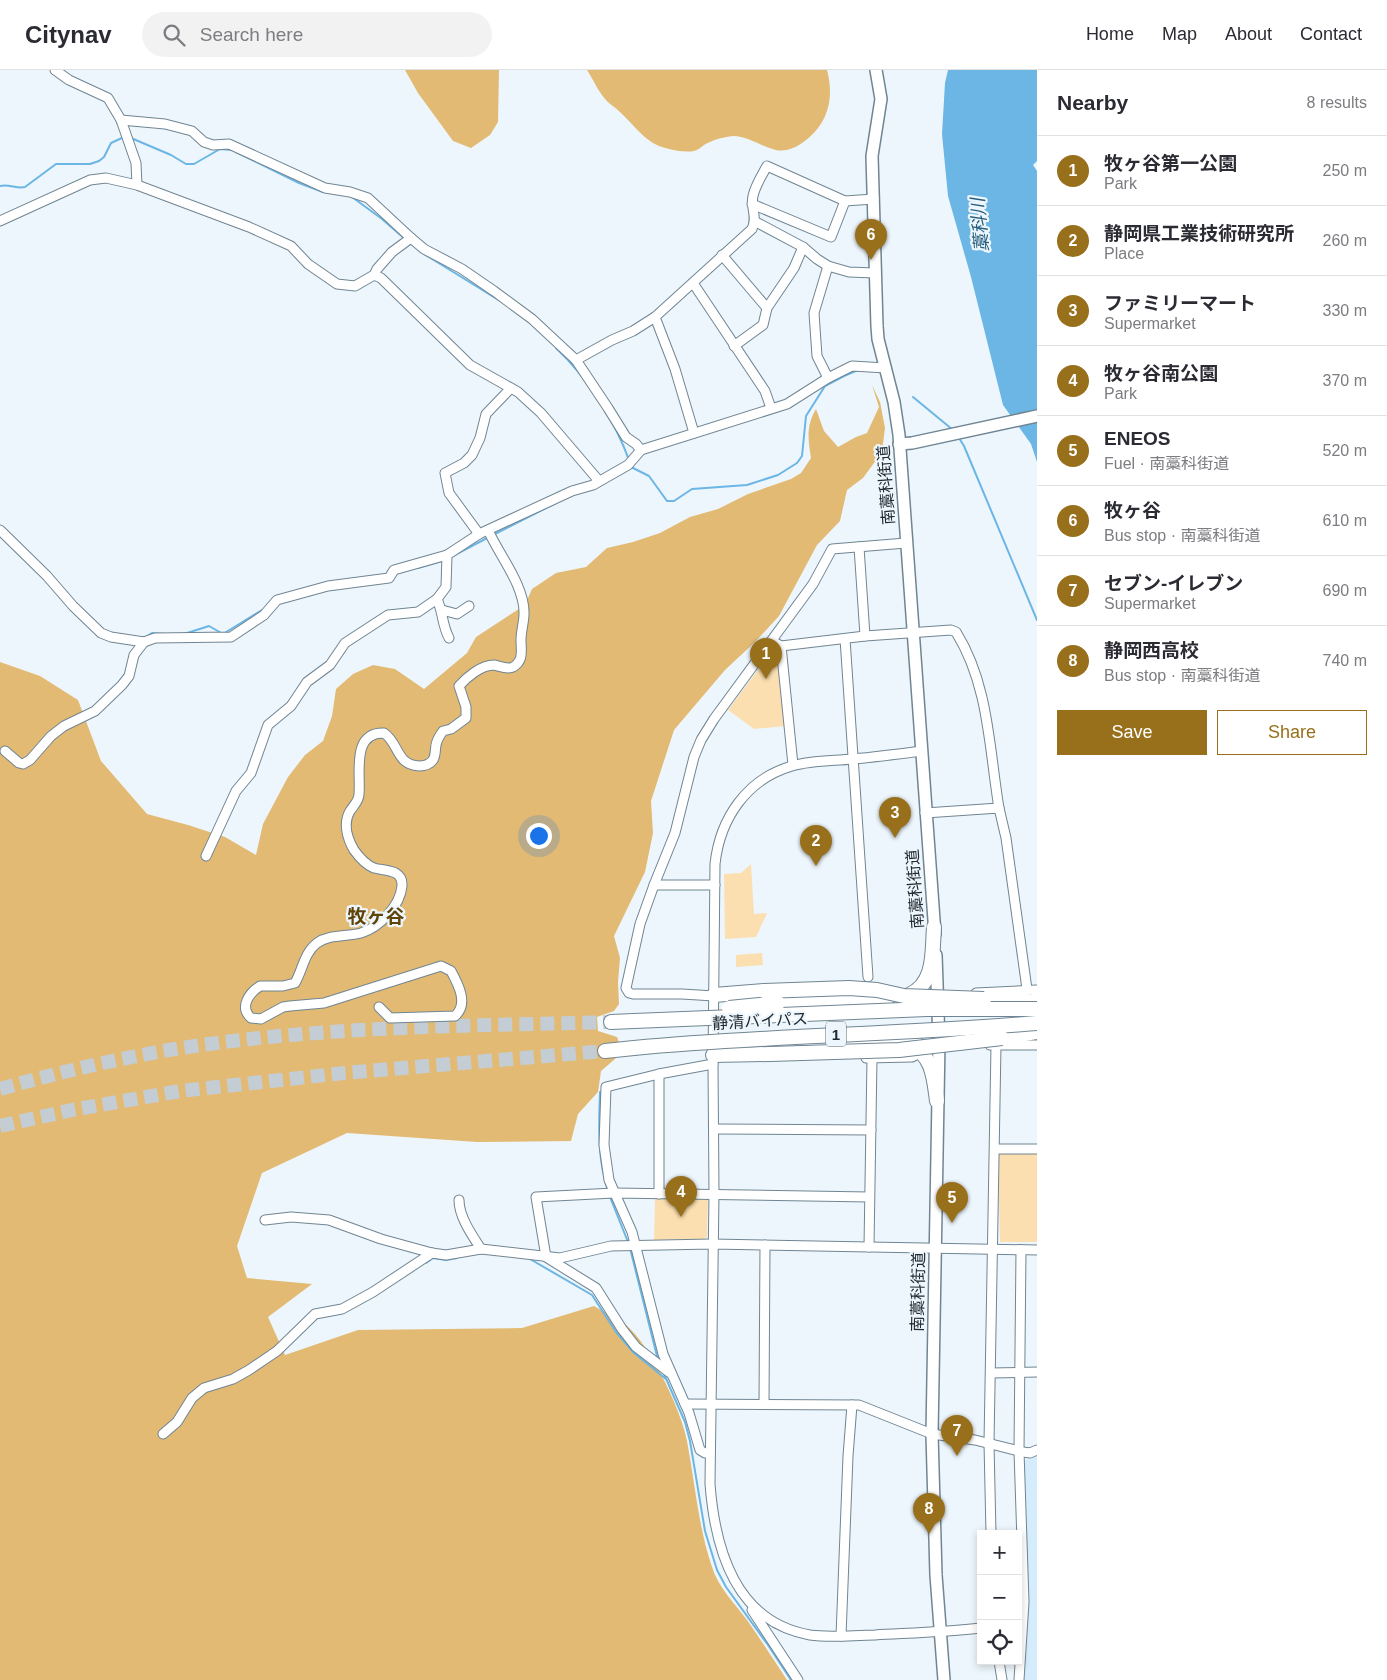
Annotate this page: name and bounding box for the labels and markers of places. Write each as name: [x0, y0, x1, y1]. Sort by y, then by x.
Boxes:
pin: 6: [855, 219, 887, 260]
pin: 1: [750, 638, 782, 679]
pin: 3: [879, 797, 911, 838]
pin: 2: [800, 825, 832, 866]
pin: 4: [665, 1176, 697, 1217]
pin: 5: [936, 1182, 968, 1223]
pin: 7: [941, 1415, 973, 1456]
pin: 8: [913, 1493, 945, 1534]

